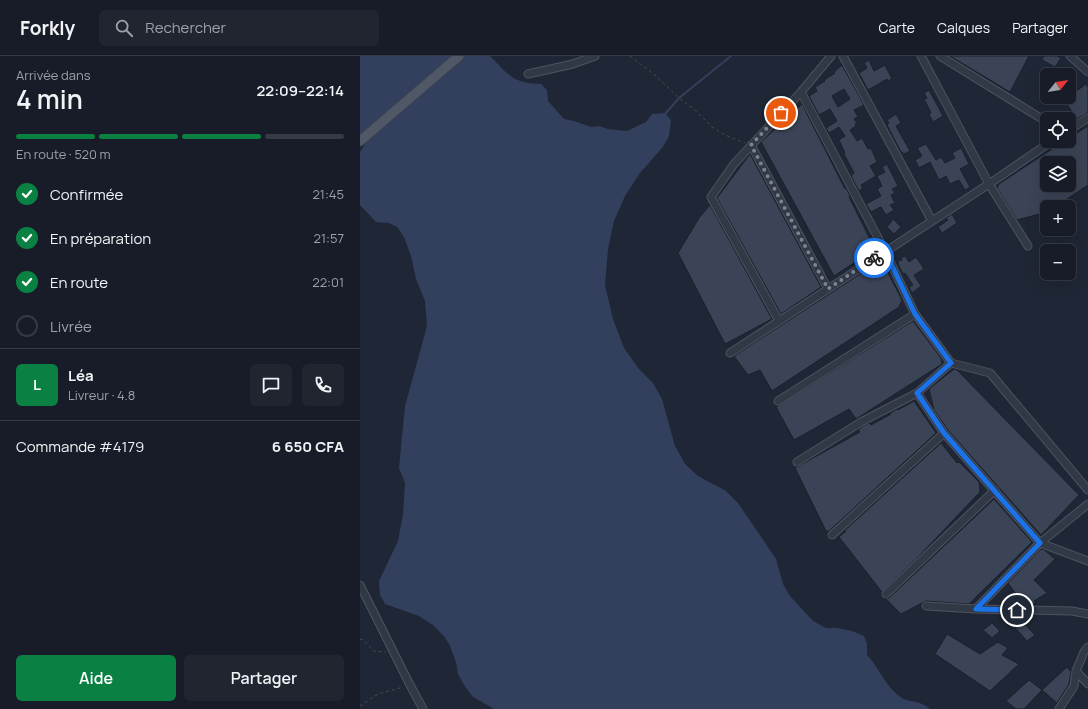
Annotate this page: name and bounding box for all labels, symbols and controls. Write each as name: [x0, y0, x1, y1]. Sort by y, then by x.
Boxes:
search box: [99, 10, 379, 46]
text: Forkly: [20, 15, 75, 41]
icon: search: [113, 17, 135, 39]
text: Rechercher: [145, 17, 226, 38]
text: Carte: [879, 18, 915, 37]
text: Calques: [937, 18, 990, 37]
text: Partager: [1012, 18, 1068, 37]
text: Arrivée dans: [16, 66, 91, 84]
north arrow: [1040, 68, 1076, 104]
map controls: [1040, 68, 1076, 280]
text: 22:09–22:14: [257, 80, 344, 101]
text: 4 min: [16, 81, 83, 117]
pin: [764, 96, 798, 130]
icon: bag: [770, 102, 792, 124]
button: locate: [1040, 112, 1076, 148]
text: En route · 520 m: [16, 145, 111, 163]
button: layers: [1040, 156, 1076, 192]
icon: check: [16, 183, 38, 205]
text: Confirmée: [50, 184, 123, 205]
text: 21:45: [312, 185, 344, 203]
button: +: [1040, 200, 1076, 236]
icon: check: [16, 227, 38, 249]
text: En préparation: [50, 228, 151, 249]
text: 21:57: [314, 229, 344, 247]
courier: [854, 238, 894, 278]
button: −: [1040, 244, 1076, 280]
icon: bike: [863, 247, 885, 269]
icon: check: [16, 271, 38, 293]
text: En route: [50, 272, 108, 293]
text: 22:01: [312, 273, 344, 291]
text: Livrée: [50, 316, 92, 337]
button: chat: [250, 364, 292, 406]
button: phone: [302, 364, 344, 406]
text: Léa: [68, 365, 94, 386]
text: L: [33, 374, 41, 395]
text: Livreur · 4.8: [68, 386, 135, 404]
text: Commande #4179: [16, 436, 144, 457]
text: 6 650 CFA: [272, 436, 344, 457]
pin: [1000, 593, 1034, 627]
icon: home: [1006, 599, 1028, 621]
button: Aide: [16, 655, 176, 701]
button: Partager: [184, 655, 344, 701]

